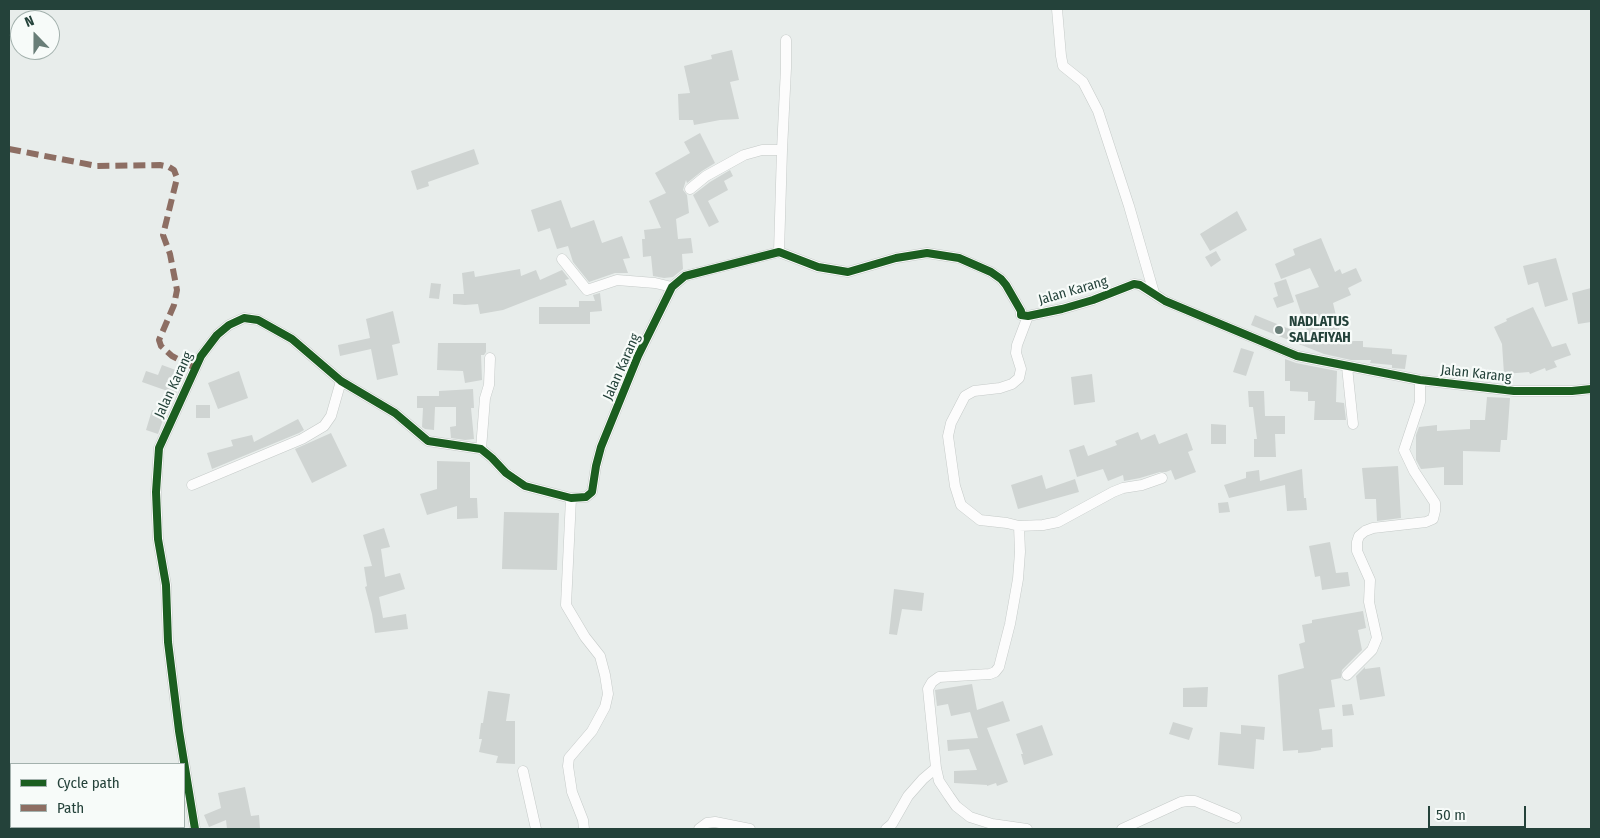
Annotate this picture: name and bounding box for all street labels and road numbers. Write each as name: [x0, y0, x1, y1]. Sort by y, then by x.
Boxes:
street label: Jalan Karang: [1036, 273, 1110, 309]
street label: Jalan Karang: [600, 331, 644, 403]
street label: Jalan Karang: [151, 349, 197, 421]
street label: Jalan Karang: [1440, 362, 1512, 386]

